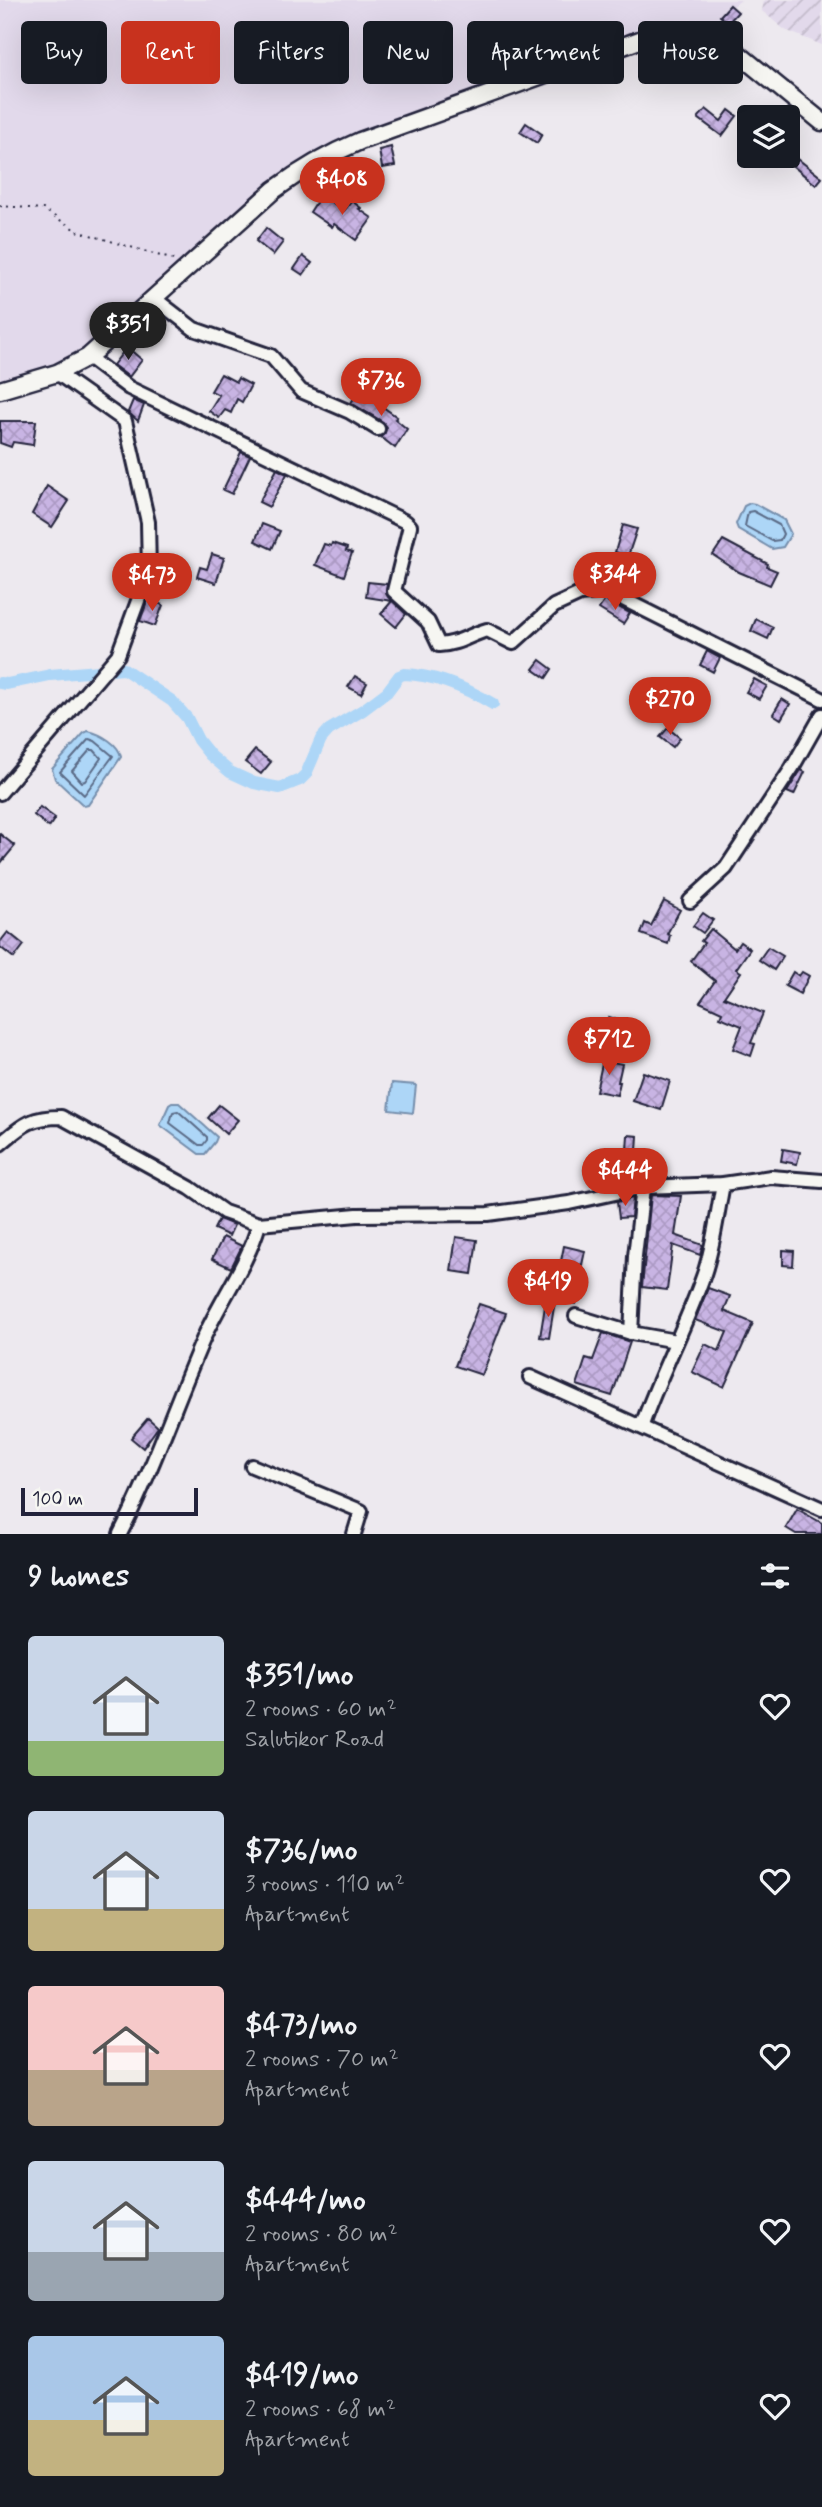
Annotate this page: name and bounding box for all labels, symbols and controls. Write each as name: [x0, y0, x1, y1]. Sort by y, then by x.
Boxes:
chip: Buy: [21, 21, 107, 84]
chip: Rent: [121, 21, 220, 84]
chip: Filters: [234, 21, 349, 84]
chip: New: [363, 21, 453, 84]
chip: Apartment: [467, 21, 624, 84]
chip: House: [638, 21, 743, 84]
map controls: [737, 105, 800, 168]
button: layers: [737, 105, 800, 168]
pin: $408: [301, 158, 383, 217]
text: $408: [316, 165, 368, 195]
pin: $351: [87, 302, 169, 362]
text: $351: [105, 310, 151, 340]
pin: $736: [340, 358, 422, 418]
text: $736: [357, 366, 405, 396]
pin: $344: [574, 552, 656, 612]
pin: $473: [111, 554, 193, 613]
text: $344: [589, 560, 641, 590]
text: $473: [128, 561, 176, 591]
pin: $270: [629, 678, 711, 737]
text: $270: [645, 685, 695, 715]
pin: $712: [568, 1018, 650, 1077]
text: $712: [583, 1025, 635, 1055]
pin: $444: [584, 1148, 666, 1208]
text: $444: [598, 1156, 652, 1186]
pin: $419: [507, 1260, 589, 1319]
text: $419: [524, 1267, 572, 1297]
scale bar: [21, 1485, 198, 1517]
text: 100 m: [32, 1487, 83, 1512]
text: 9 homes: [28, 1557, 129, 1596]
icon: filters: [756, 1557, 794, 1595]
text: $351/mo: [245, 1656, 354, 1695]
icon: home: [84, 1664, 168, 1748]
icon: heart: [756, 1687, 794, 1725]
text: 2 rooms · 60 m²: [245, 1695, 397, 1725]
text: Salutikor Road: [245, 1725, 384, 1755]
text: $736/mo: [245, 1831, 357, 1870]
icon: home: [84, 1839, 168, 1923]
icon: heart: [756, 1862, 794, 1900]
text: 3 rooms · 110 m²: [245, 1870, 405, 1900]
text: Apartment: [245, 1900, 350, 1930]
text: $473/mo: [245, 2006, 357, 2045]
icon: home: [84, 2014, 168, 2098]
icon: heart: [756, 2037, 794, 2075]
text: 2 rooms · 70 m²: [245, 2045, 399, 2075]
text: Apartment: [245, 2075, 350, 2105]
text: $444/mo: [245, 2181, 366, 2220]
icon: home: [84, 2189, 168, 2273]
icon: heart: [756, 2212, 794, 2250]
text: 2 rooms · 80 m²: [245, 2220, 398, 2250]
text: Apartment: [245, 2250, 350, 2280]
text: $419/mo: [245, 2356, 359, 2395]
icon: home: [84, 2364, 168, 2448]
icon: heart: [756, 2387, 794, 2425]
text: 2 rooms · 68 m²: [245, 2395, 396, 2425]
text: Apartment: [245, 2425, 350, 2455]

